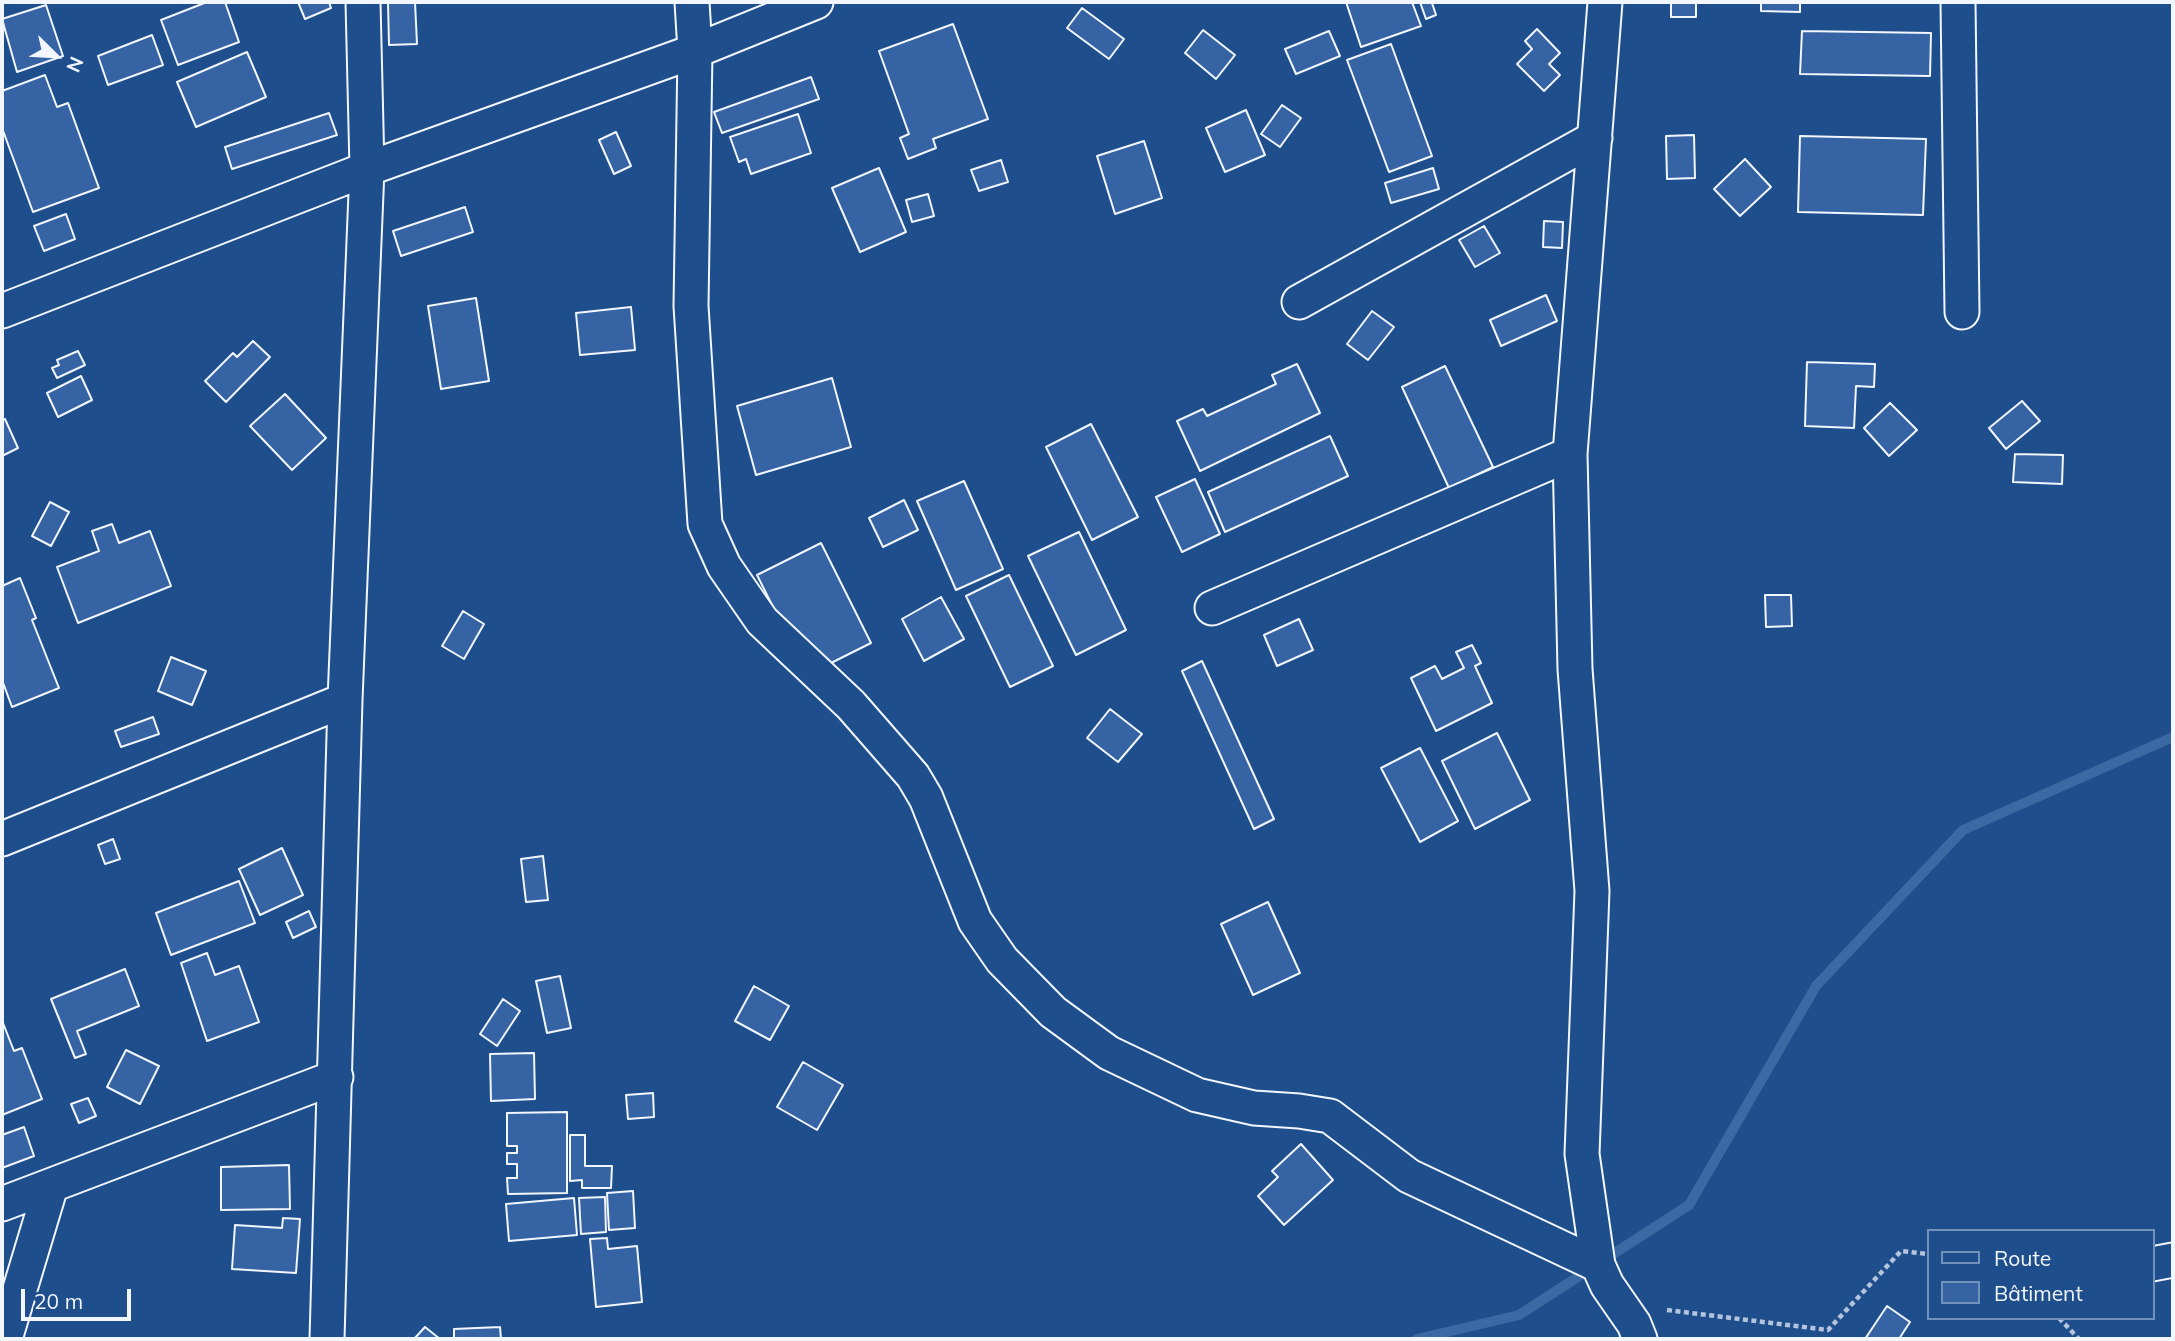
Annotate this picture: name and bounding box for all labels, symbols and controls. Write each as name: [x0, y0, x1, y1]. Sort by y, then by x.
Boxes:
north arrow: [21, 21, 91, 91]
text: N: [61, 53, 89, 76]
legend: [1926, 1229, 2154, 1320]
text: Route: [1994, 1245, 2051, 1271]
scale bar: [24, 1274, 135, 1318]
text: Bâtiment: [1994, 1280, 2083, 1306]
text: 20 m: [34, 1288, 83, 1314]

